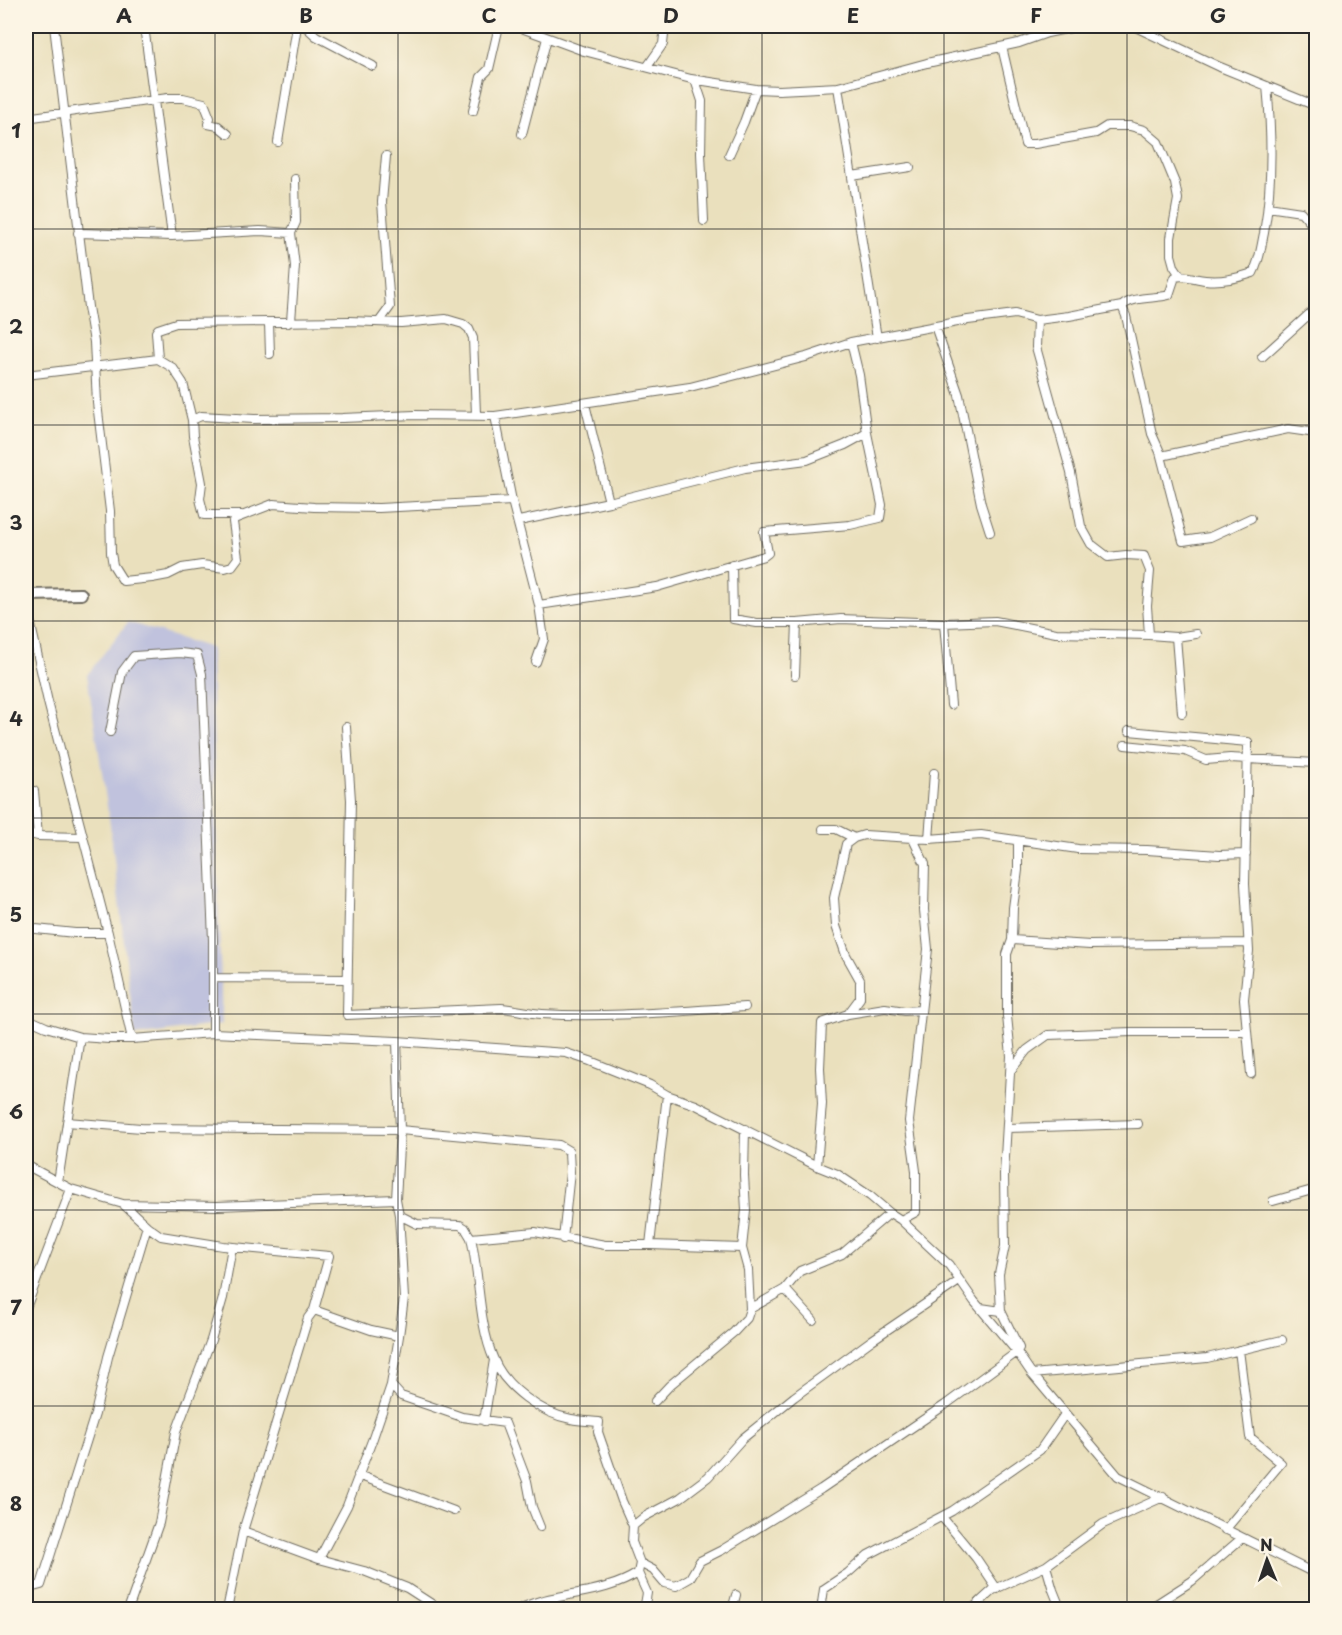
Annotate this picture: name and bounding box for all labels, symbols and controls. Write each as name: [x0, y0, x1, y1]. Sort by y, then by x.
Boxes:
text: A: [116, 0, 132, 30]
text: B: [299, 0, 313, 30]
text: C: [481, 0, 497, 30]
text: D: [663, 0, 679, 30]
text: E: [847, 0, 859, 30]
text: F: [1030, 0, 1042, 30]
text: G: [1210, 0, 1226, 30]
text: 1: [11, 115, 21, 145]
text: 2: [9, 311, 23, 341]
text: 3: [9, 507, 23, 537]
text: 4: [9, 703, 23, 733]
text: 5: [10, 899, 22, 929]
text: 6: [9, 1096, 23, 1126]
text: 7: [10, 1292, 22, 1322]
text: 8: [10, 1488, 22, 1518]
north arrow: [1237, 1530, 1297, 1590]
text: N: [1260, 1532, 1273, 1556]

